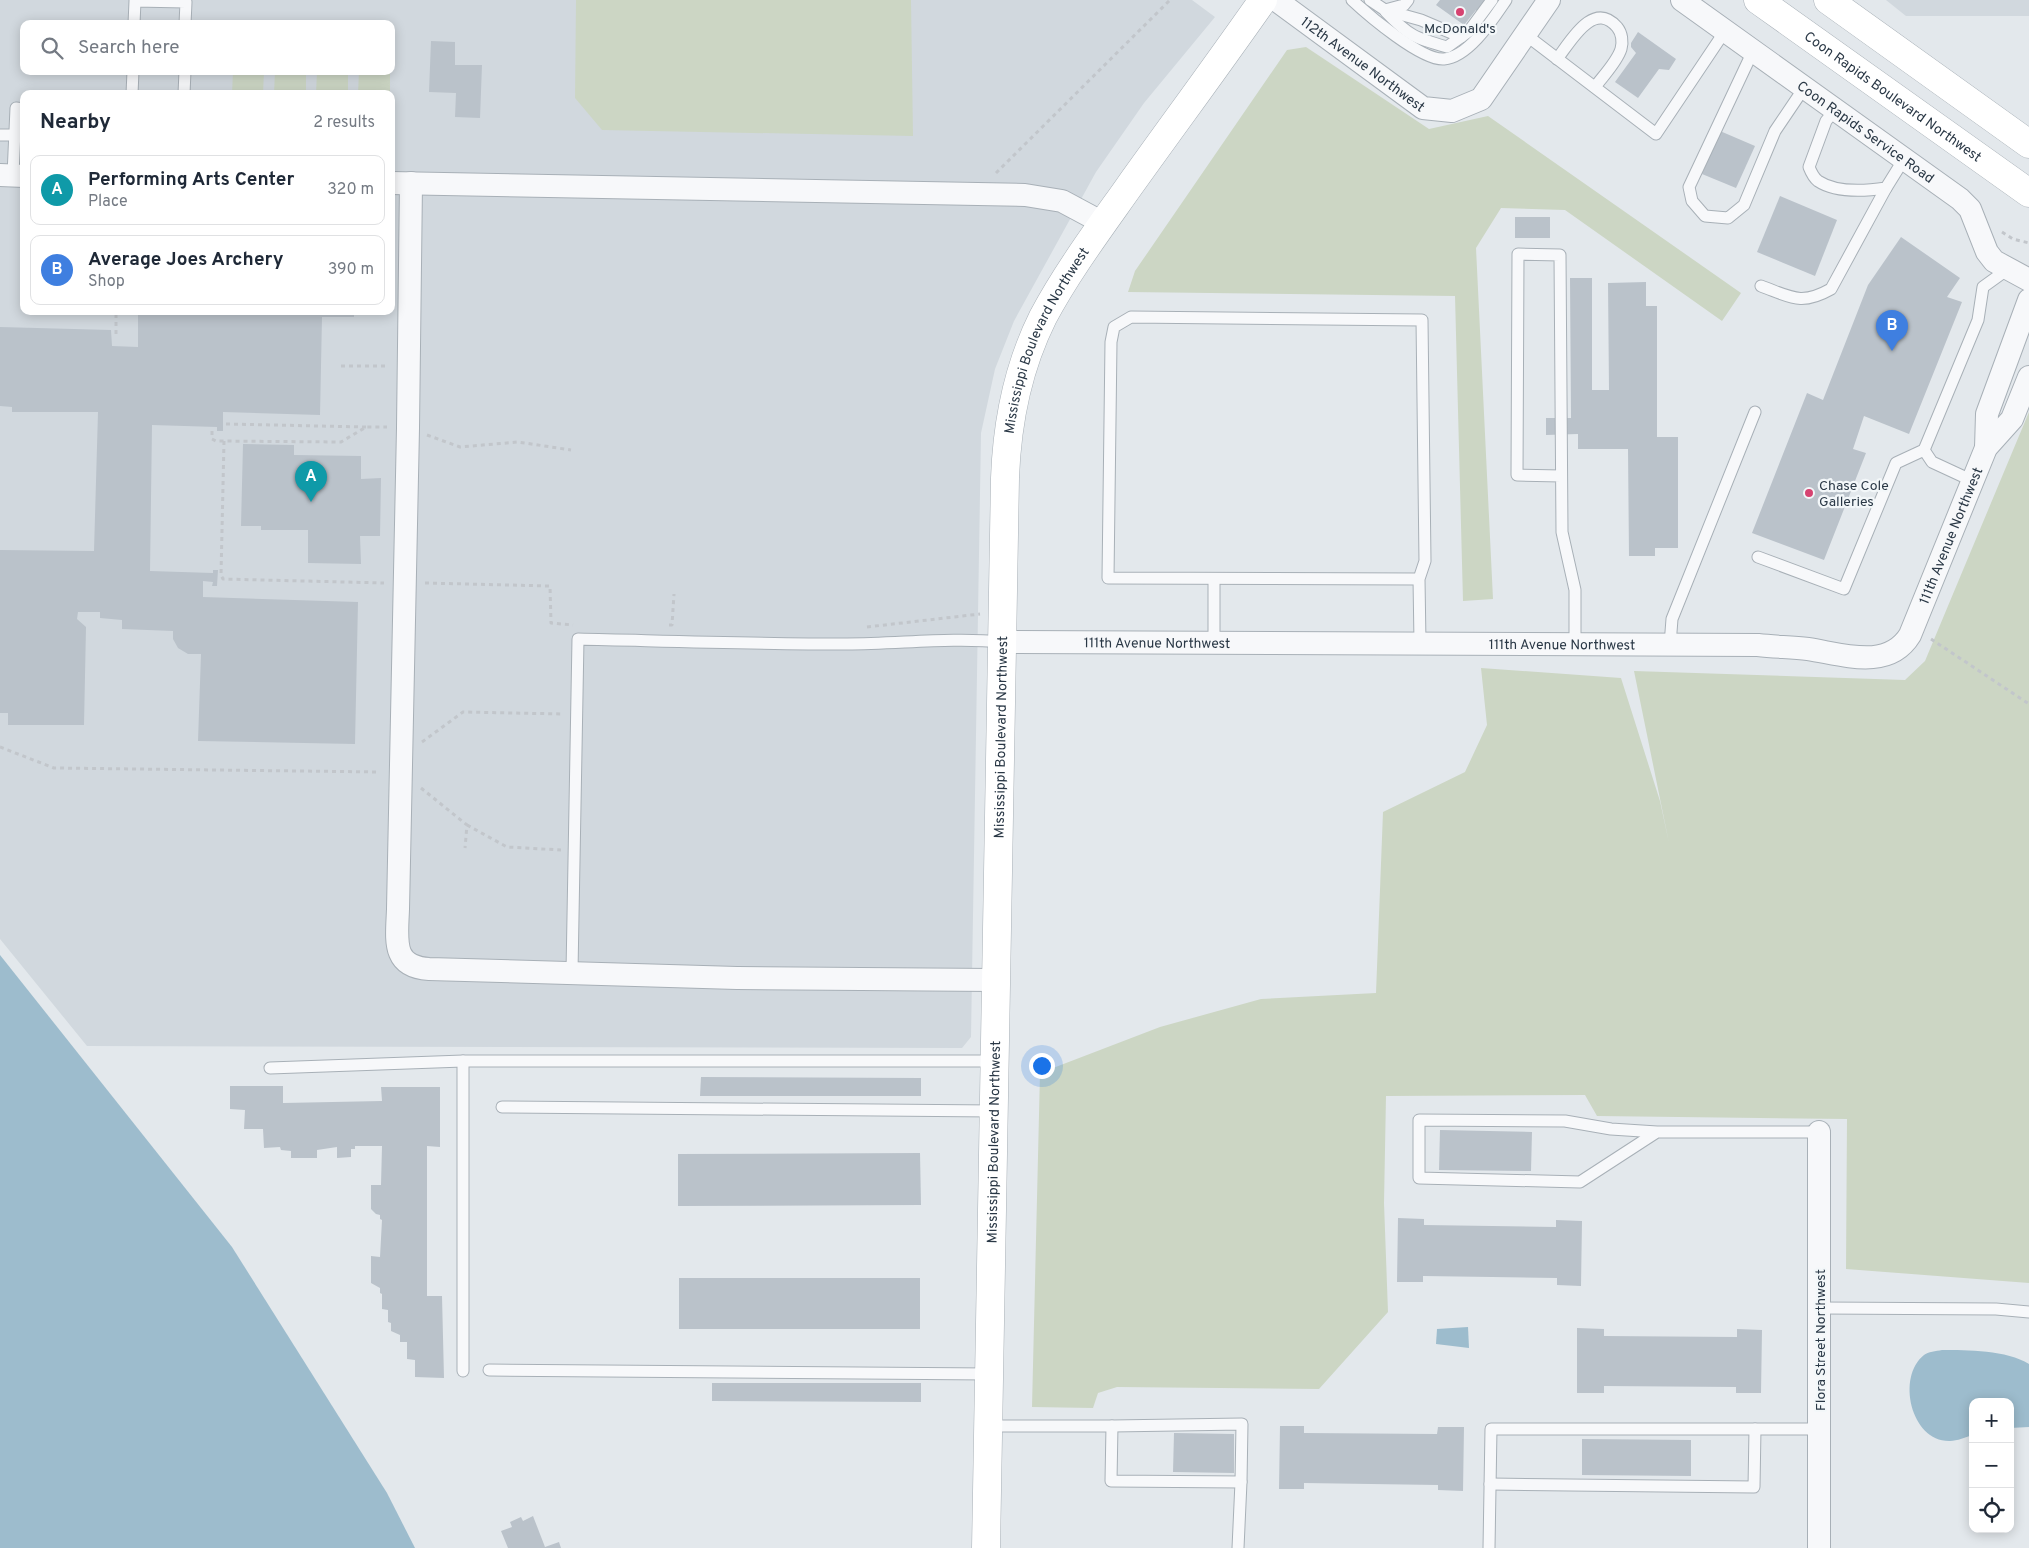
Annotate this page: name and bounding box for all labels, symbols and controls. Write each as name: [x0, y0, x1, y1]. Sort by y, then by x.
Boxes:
marker: McDonald's: [1454, 6, 1466, 18]
street label: 112th Avenue Northwest: [1297, 14, 1428, 116]
search box: [20, 20, 395, 75]
place label: McDonald's: [1424, 21, 1496, 38]
street label: Coon Rapids Boulevard Northwest: [1800, 29, 1984, 166]
icon: search: [38, 34, 66, 62]
text: Search here: [78, 36, 180, 60]
street label: Coon Rapids Service Road: [1793, 78, 1937, 188]
text: Nearby: [40, 109, 111, 136]
text: 2 results: [313, 113, 375, 133]
text: Performing Arts Center: [88, 168, 294, 192]
text: A: [51, 180, 63, 200]
text: 320 m: [327, 180, 374, 200]
text: Place: [88, 192, 128, 212]
street label: Mississippi Boulevard Northwest: [1002, 245, 1094, 435]
text: Average Joes Archery: [88, 248, 283, 272]
text: B: [51, 260, 63, 280]
text: 390 m: [328, 260, 374, 280]
text: Shop: [88, 272, 125, 292]
pin: B: [1876, 310, 1908, 351]
pin: A: [295, 461, 327, 502]
street label: 111th Avenue Northwest: [1916, 465, 1987, 607]
place label: Chase Cole Galleries: [1819, 478, 1889, 511]
marker: Chase Cole Galleries: [1803, 487, 1815, 499]
street label: 111th Avenue Northwest: [1084, 635, 1230, 653]
street label: Mississippi Boulevard Northwest: [992, 636, 1012, 839]
street label: 111th Avenue Northwest: [1489, 637, 1635, 655]
street label: Mississippi Boulevard Northwest: [984, 1041, 1005, 1244]
your location: [1029, 1053, 1055, 1079]
street label: Flora Street Northwest: [1813, 1269, 1830, 1411]
map controls: [1969, 1398, 2014, 1533]
button: +: [1969, 1398, 2014, 1443]
button: −: [1969, 1443, 2014, 1488]
button: locate: [1969, 1488, 2014, 1533]

